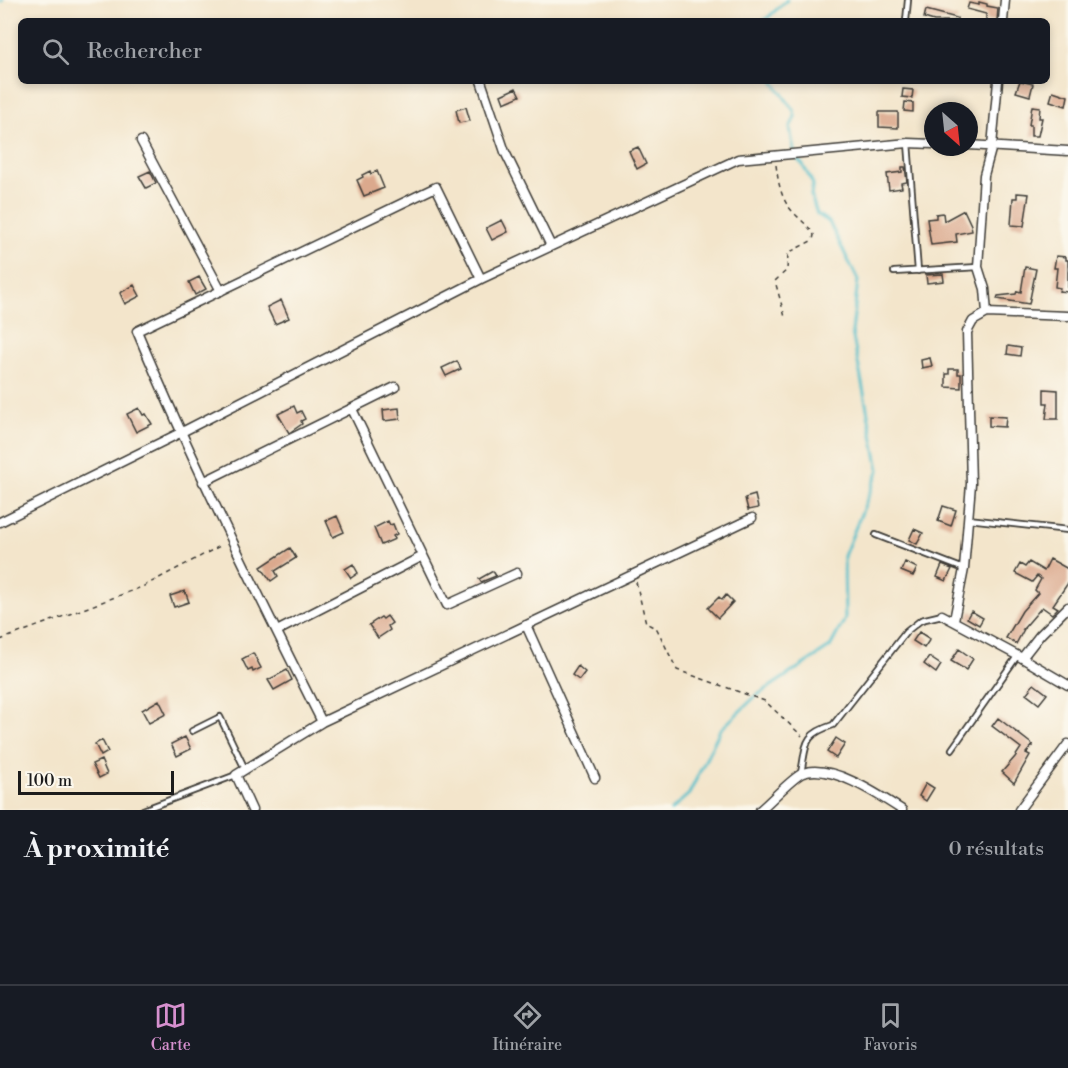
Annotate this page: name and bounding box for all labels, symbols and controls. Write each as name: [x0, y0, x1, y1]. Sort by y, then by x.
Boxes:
search box: [18, 18, 1050, 84]
icon: search: [39, 35, 72, 68]
text: Rechercher: [87, 38, 202, 65]
north arrow: [924, 102, 978, 156]
scale bar: [18, 768, 174, 796]
text: 100 m: [27, 771, 72, 791]
text: À proximité: [24, 833, 169, 865]
text: 0 résultats: [949, 837, 1044, 862]
tab: Carte: [151, 999, 191, 1055]
tab: Itinéraire: [492, 999, 562, 1055]
tab: Favoris: [864, 999, 917, 1055]

